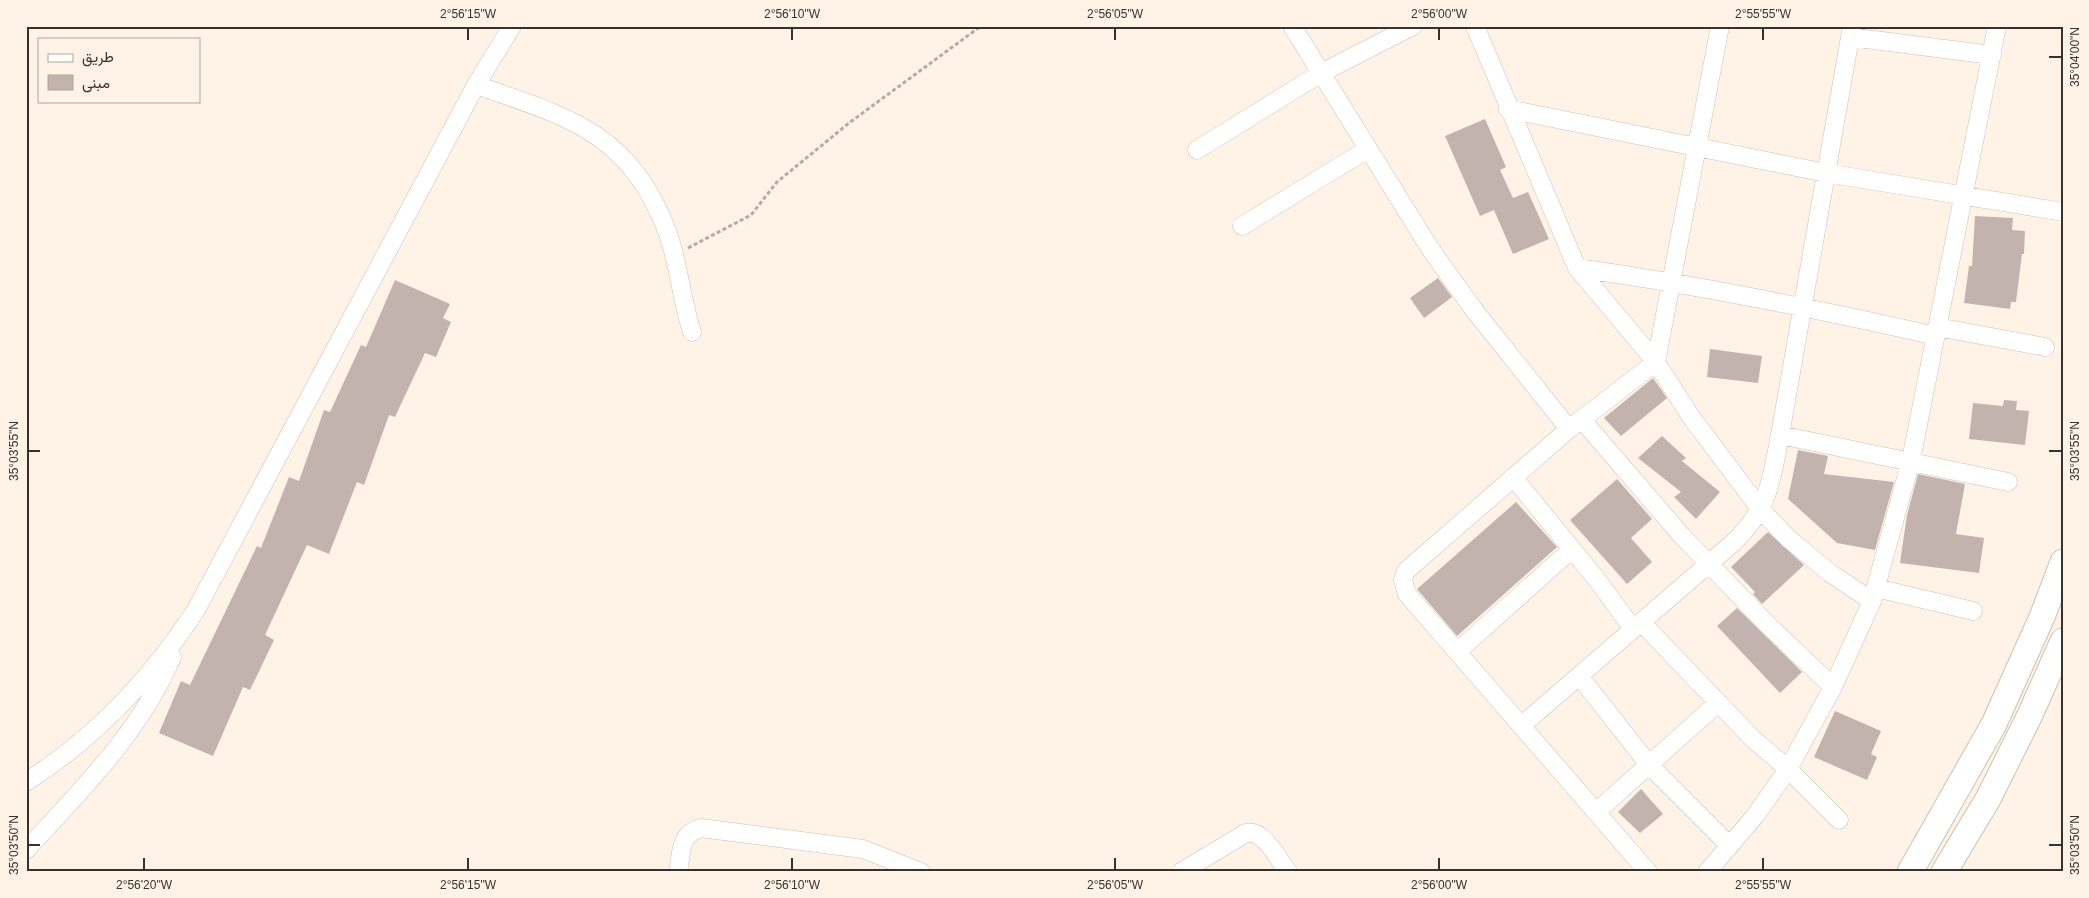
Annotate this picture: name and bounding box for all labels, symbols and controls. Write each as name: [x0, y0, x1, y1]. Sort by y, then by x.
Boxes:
text: 2°56'15"W: [440, 7, 497, 21]
text: 2°56'10"W: [764, 7, 821, 21]
text: 2°56'05"W: [1087, 7, 1144, 21]
text: 2°56'00"W: [1411, 7, 1468, 21]
text: 2°55'55"W: [1735, 7, 1792, 21]
text: 35°04'00"N: [2068, 27, 2082, 87]
legend: [38, 38, 200, 102]
text: طريق: [82, 48, 114, 67]
text: مبنى: [82, 74, 110, 93]
text: 35°03'55"N: [7, 421, 21, 481]
text: 35°03'55"N: [2068, 421, 2082, 481]
text: 35°03'50"N: [7, 815, 21, 875]
text: 35°03'50"N: [2068, 815, 2082, 875]
text: 2°56'20"W: [116, 878, 173, 892]
text: 2°56'15"W: [440, 878, 497, 892]
text: 2°56'10"W: [764, 878, 821, 892]
text: 2°56'05"W: [1087, 878, 1144, 892]
text: 2°56'00"W: [1411, 878, 1468, 892]
text: 2°55'55"W: [1735, 878, 1792, 892]

